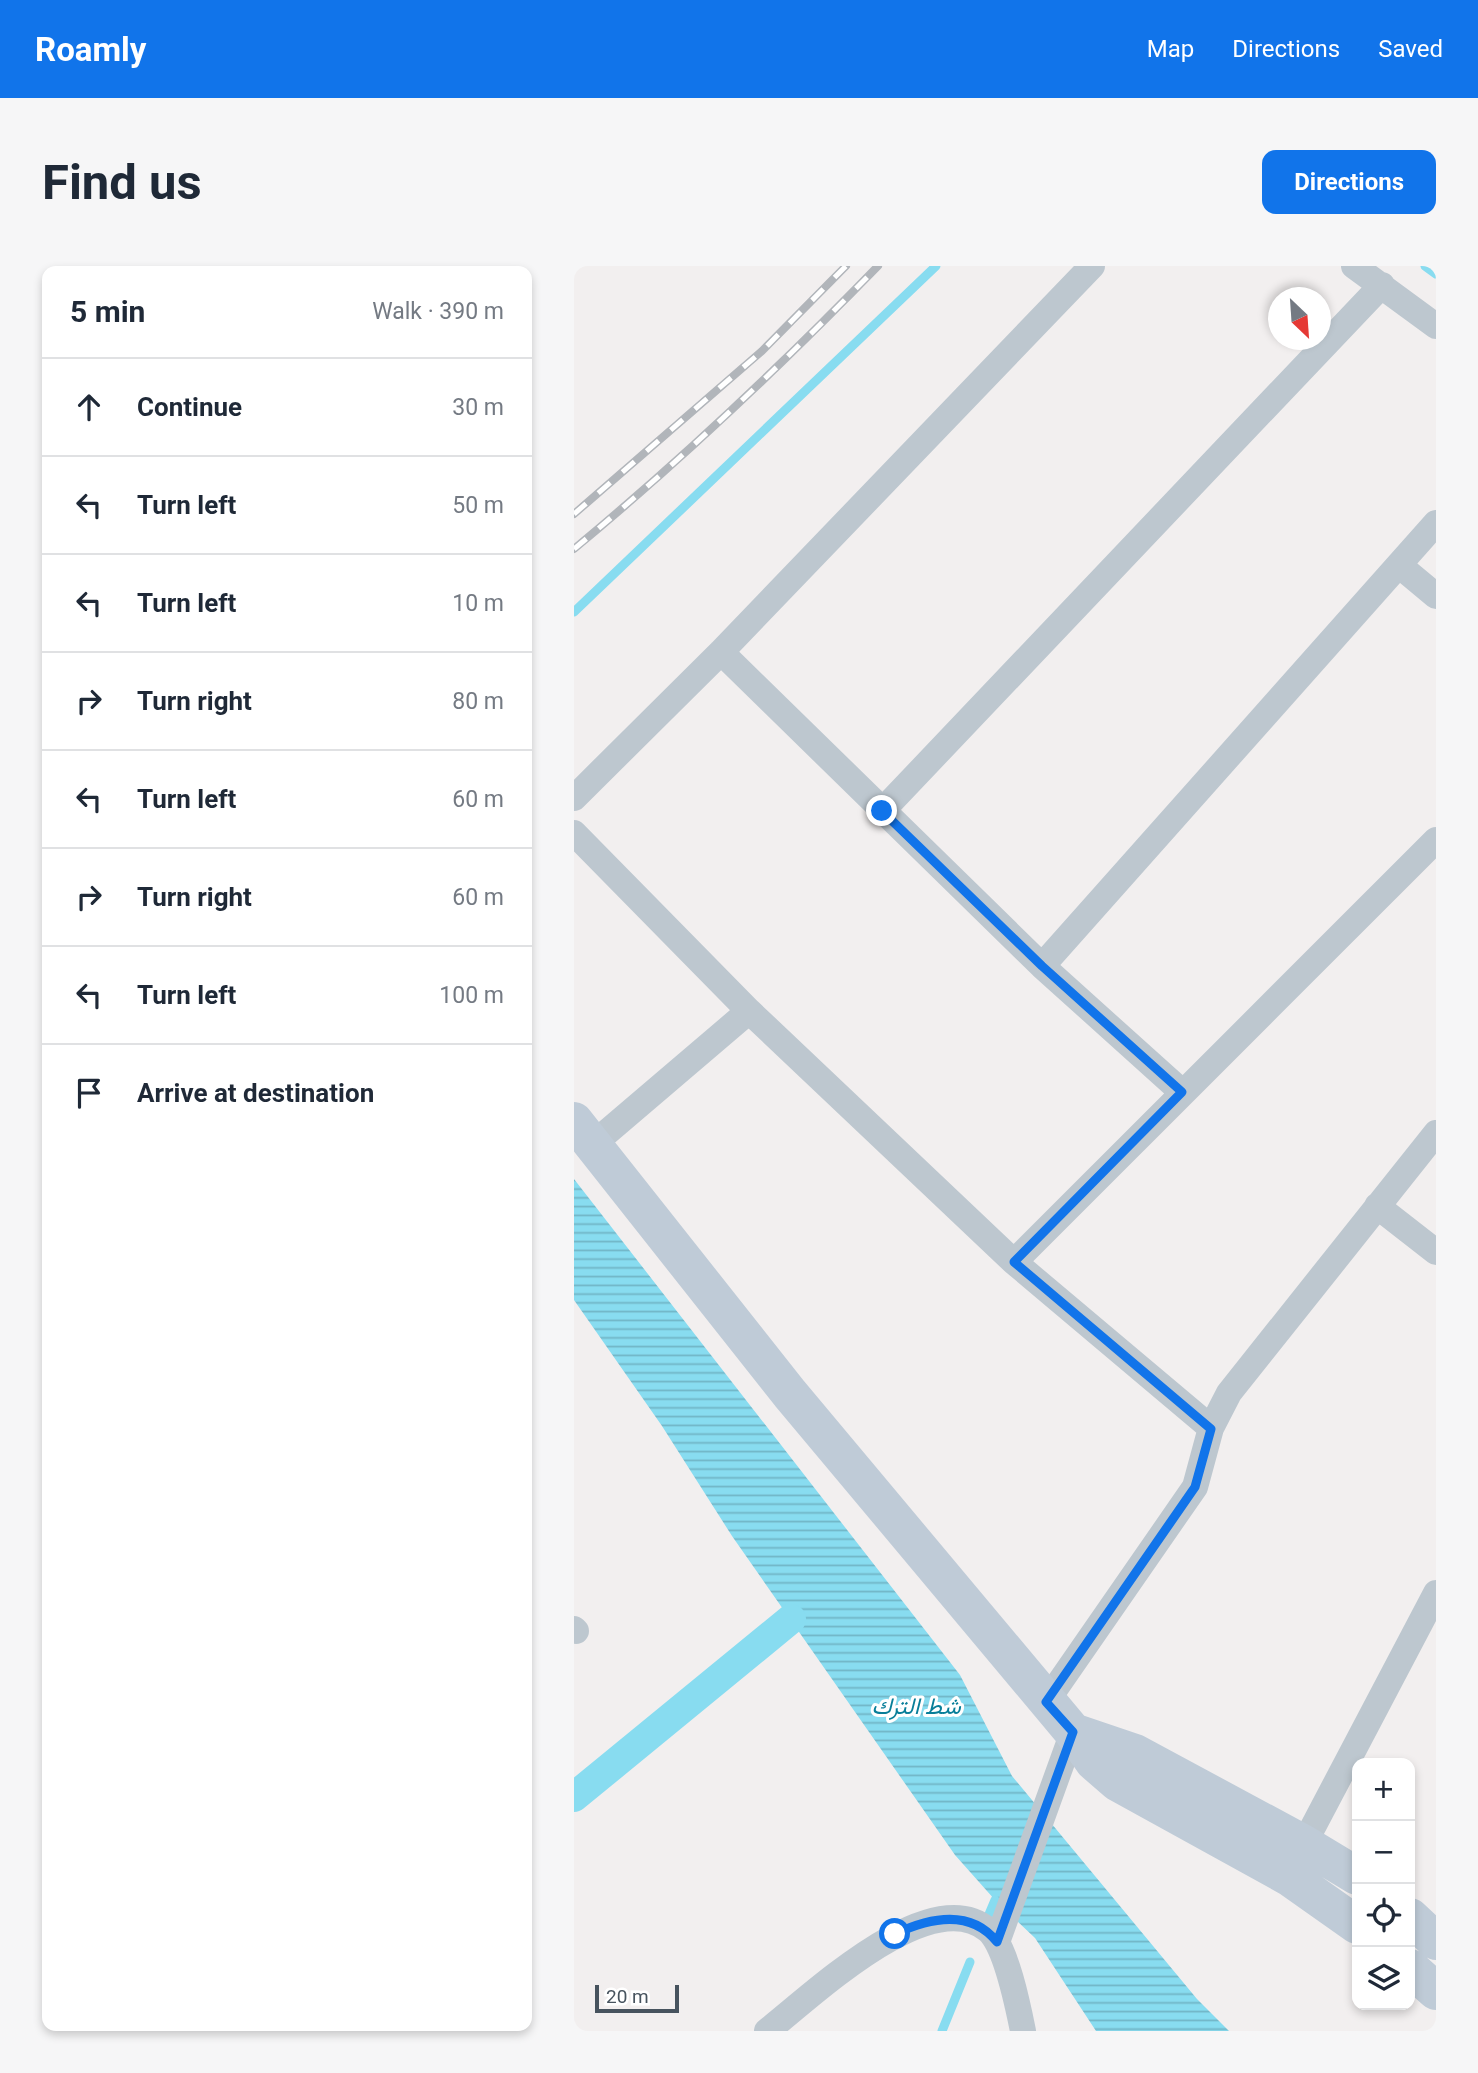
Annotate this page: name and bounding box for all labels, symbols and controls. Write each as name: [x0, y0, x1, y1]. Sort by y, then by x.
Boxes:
text: Roamly: [35, 30, 146, 69]
text: Map: [1147, 35, 1194, 63]
text: Directions: [1232, 35, 1340, 63]
text: Saved: [1378, 35, 1443, 63]
button: Directions: [1262, 150, 1436, 214]
text: Find us: [42, 154, 202, 211]
north arrow: [1268, 287, 1331, 350]
text: 5 min: [70, 294, 145, 329]
text: Walk · 390 m: [372, 298, 504, 325]
icon: ahead: [70, 388, 108, 426]
text: Continue: [137, 392, 242, 422]
text: 30 m: [452, 394, 504, 421]
icon: left: [70, 486, 108, 524]
text: Turn left: [137, 490, 236, 520]
text: 50 m: [452, 492, 504, 519]
icon: left: [70, 584, 108, 622]
text: Turn left: [137, 588, 236, 618]
text: 10 m: [452, 590, 504, 617]
icon: right: [70, 682, 108, 720]
text: Turn right: [137, 686, 252, 716]
text: 80 m: [452, 688, 504, 715]
icon: left: [70, 780, 108, 818]
text: Turn left: [137, 784, 236, 814]
text: 60 m: [452, 786, 504, 813]
route end: [866, 795, 897, 826]
icon: right: [70, 878, 108, 916]
text: Turn right: [137, 882, 252, 912]
text: 60 m: [452, 884, 504, 911]
icon: left: [70, 976, 108, 1014]
text: Turn left: [137, 980, 236, 1010]
text: 100 m: [439, 982, 504, 1009]
icon: arrive: [70, 1074, 108, 1112]
text: Arrive at destination: [137, 1078, 374, 1108]
water label: شط الترك: [871, 1693, 961, 1721]
map controls: [1352, 1758, 1415, 2010]
button: +: [1352, 1758, 1415, 1821]
button: −: [1352, 1821, 1415, 1884]
button: locate: [1352, 1884, 1415, 1947]
route start: [879, 1918, 910, 1949]
button: layers: [1352, 1947, 1415, 2010]
scale bar: [595, 1982, 679, 2014]
text: 20 m: [606, 1985, 649, 2008]

